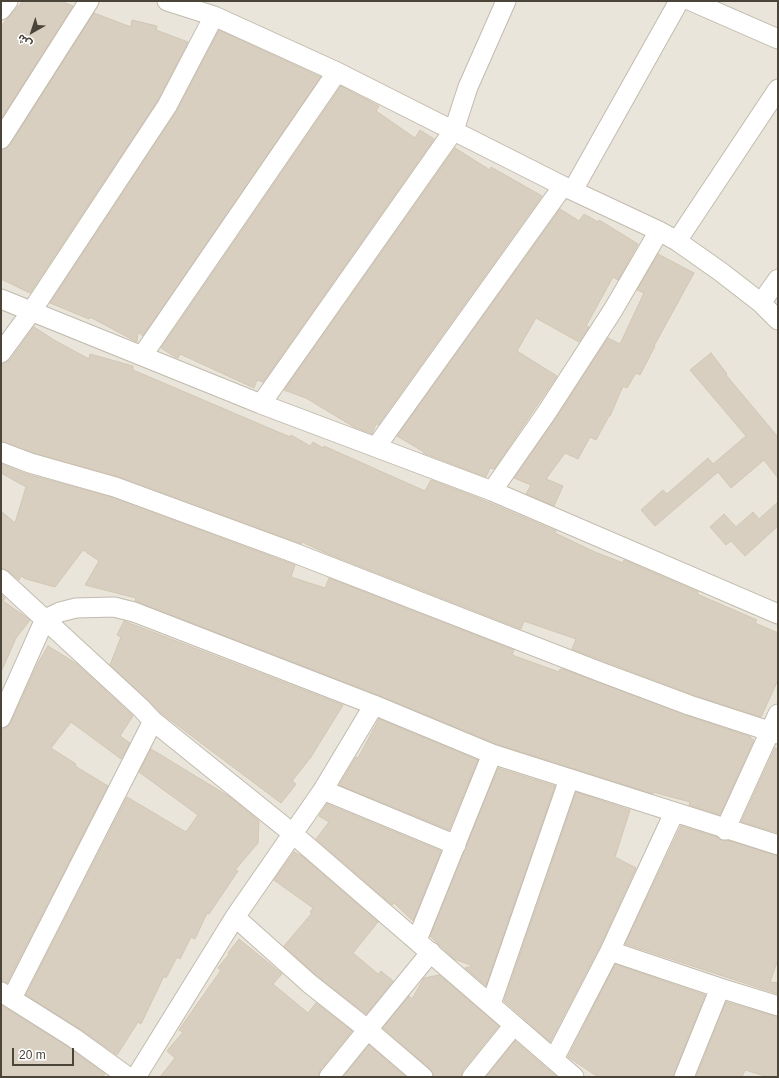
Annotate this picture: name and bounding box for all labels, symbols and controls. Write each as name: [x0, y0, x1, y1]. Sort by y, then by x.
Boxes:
north arrow: [12, 12, 52, 52]
text: ش: [15, 32, 34, 51]
scale bar: [14, 1040, 76, 1066]
text: 20 m: [19, 1048, 46, 1062]

